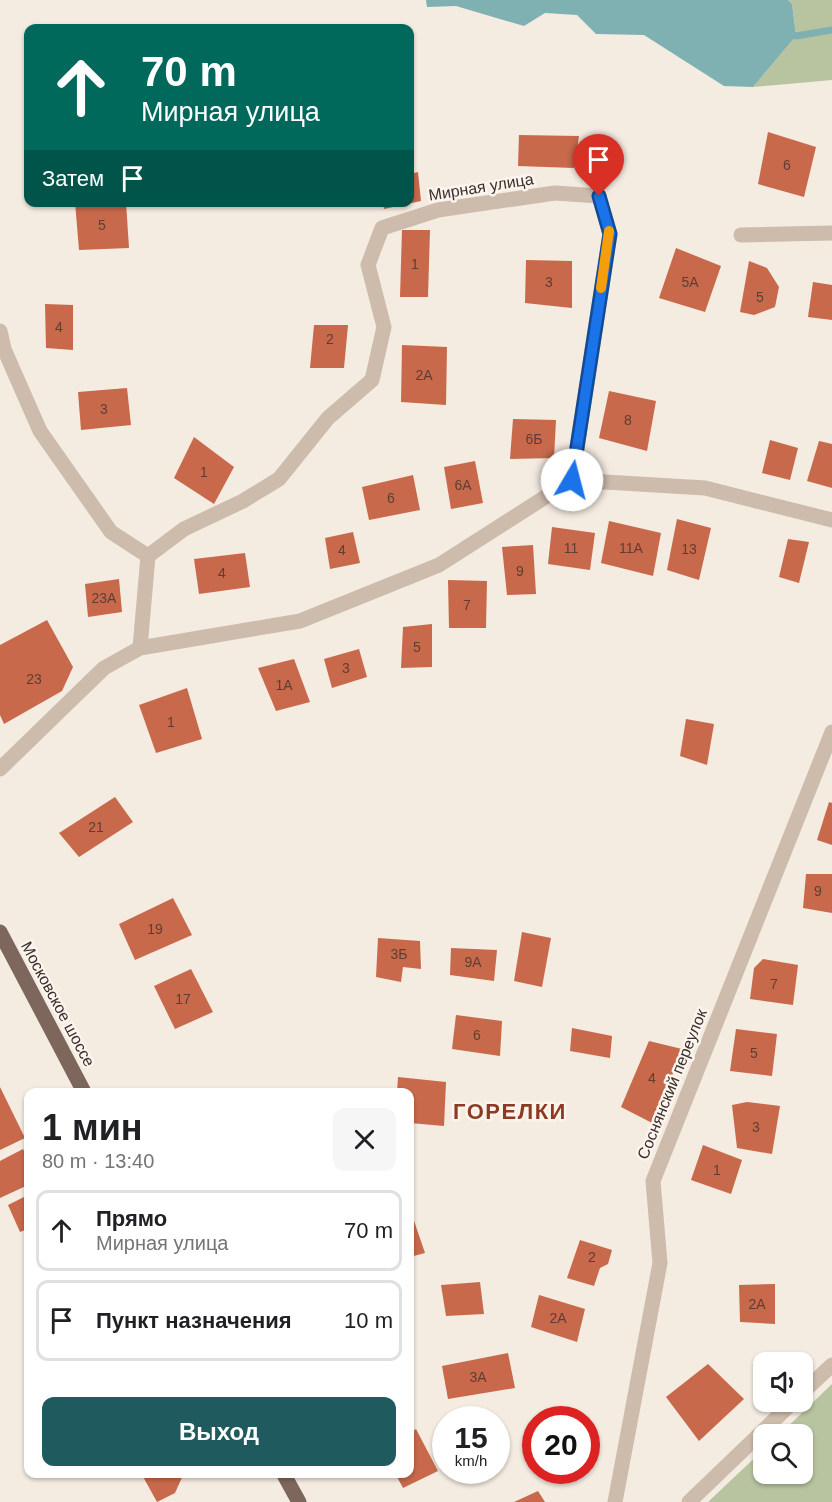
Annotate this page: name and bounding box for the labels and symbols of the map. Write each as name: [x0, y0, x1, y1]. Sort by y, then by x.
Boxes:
pin: [573, 134, 624, 196]
house number: 6: [783, 157, 791, 173]
street label: Мирная улица: [427, 170, 535, 204]
house number: 5: [98, 217, 106, 233]
house number: 1: [411, 256, 419, 272]
house number: 3: [545, 274, 553, 290]
house number: 5А: [681, 274, 699, 290]
house number: 5: [756, 289, 764, 305]
house number: 4: [55, 319, 63, 335]
house number: 2: [326, 331, 334, 347]
house number: 2А: [415, 367, 433, 383]
house number: 3: [100, 401, 108, 417]
house number: 8: [624, 412, 632, 428]
house number: 6Б: [526, 431, 542, 447]
position arrow: [540, 448, 604, 512]
house number: 1: [200, 464, 208, 480]
house number: 6А: [454, 477, 472, 493]
house number: 6: [387, 490, 395, 506]
house number: 11: [564, 540, 578, 556]
house number: 11А: [619, 540, 644, 556]
house number: 13: [681, 541, 697, 557]
house number: 4: [338, 542, 346, 558]
house number: 9: [516, 563, 524, 579]
house number: 4: [218, 565, 226, 581]
house number: 23А: [92, 590, 117, 606]
house number: 7: [463, 597, 471, 613]
house number: 5: [413, 639, 421, 655]
house number: 3: [342, 660, 350, 676]
house number: 23: [26, 671, 42, 687]
house number: 1А: [275, 677, 293, 693]
house number: 1: [167, 714, 175, 730]
house number: 21: [88, 819, 104, 835]
house number: 9: [814, 883, 822, 899]
house number: 19: [147, 921, 163, 937]
street label: Московское шоссе: [18, 939, 98, 1069]
house number: 3Б: [391, 946, 407, 962]
house number: 9А: [464, 954, 482, 970]
house number: 7: [770, 976, 778, 992]
house number: 17: [175, 991, 191, 1007]
street label: Соснянский переулок: [634, 1006, 710, 1162]
house number: 6: [473, 1027, 481, 1043]
house number: 5: [750, 1045, 758, 1061]
house number: 4: [648, 1070, 656, 1086]
district label: ГОРЕЛКИ: [453, 1099, 567, 1124]
house number: 3: [752, 1119, 760, 1135]
house number: 1: [713, 1162, 721, 1178]
house number: 2: [588, 1249, 596, 1265]
house number: 2А: [748, 1296, 766, 1312]
house number: 2А: [549, 1310, 567, 1326]
house number: 3А: [469, 1369, 487, 1385]
speed limit sign: 20: [522, 1406, 600, 1484]

